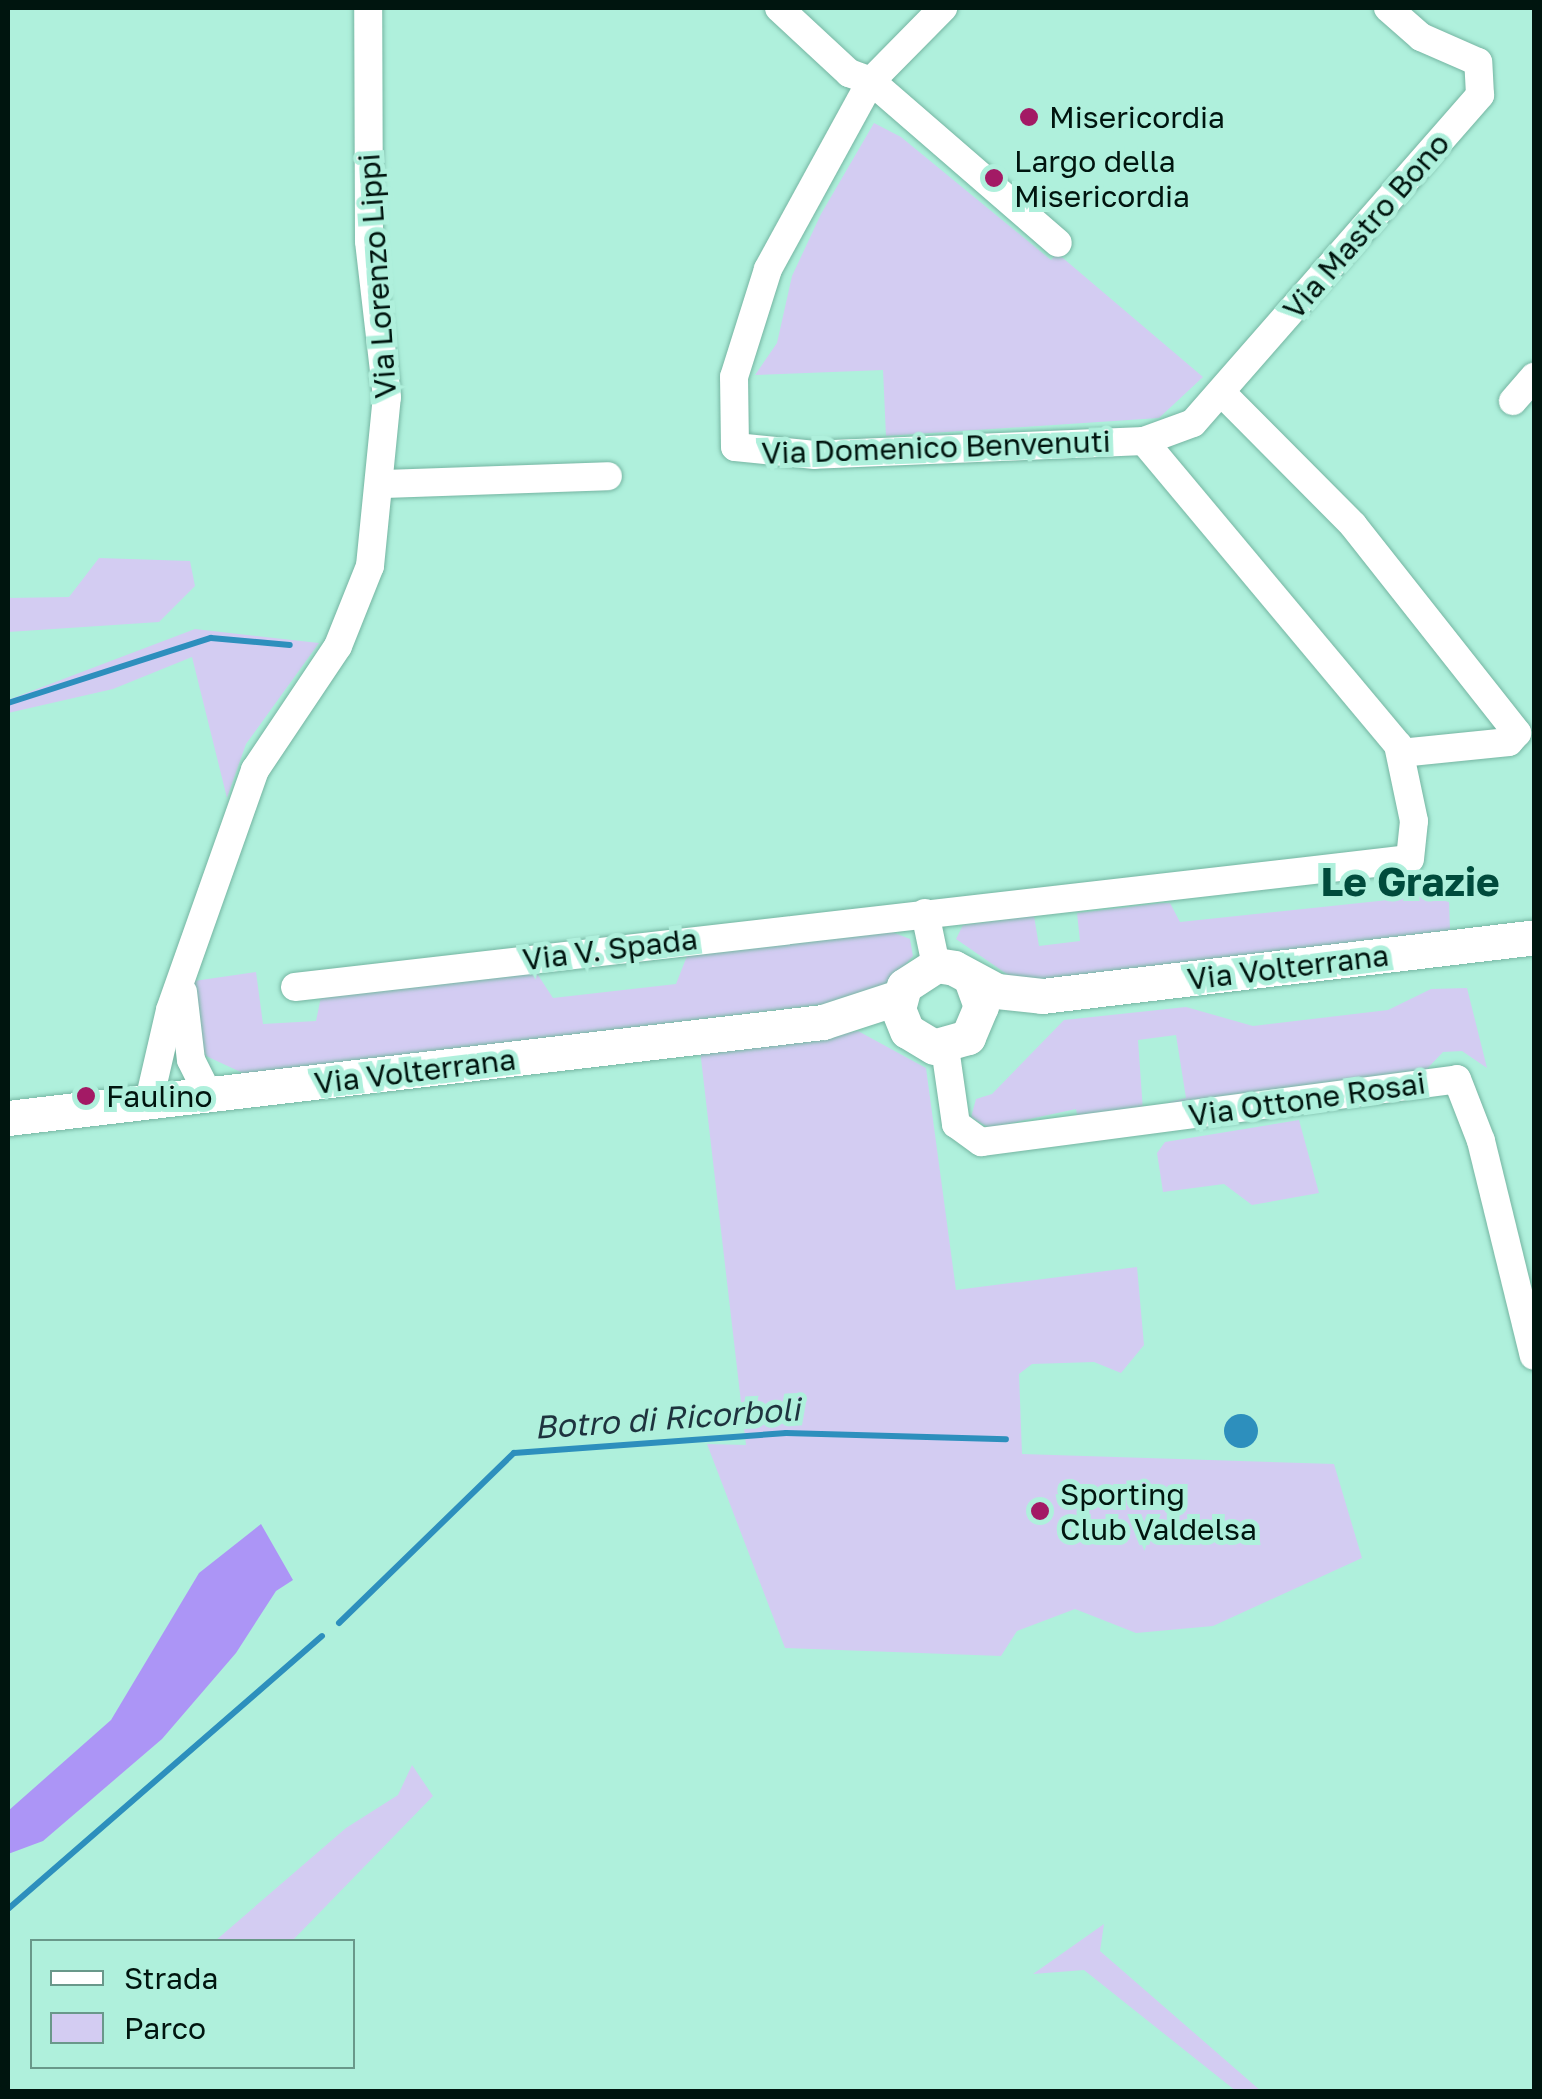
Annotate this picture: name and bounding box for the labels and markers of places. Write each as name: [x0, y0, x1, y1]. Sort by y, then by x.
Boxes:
place label: Misericordia: [1049, 99, 1225, 135]
marker: Misericordia: [1018, 106, 1040, 128]
place label: Largo della Misericordia: [1014, 143, 1190, 214]
marker: Largo della Misericordia: [983, 167, 1005, 189]
place label: Faulino: [106, 1078, 212, 1114]
marker: Faulino: [75, 1085, 97, 1107]
place label: Sporting Club Valdelsa: [1060, 1476, 1257, 1546]
marker: Sporting Club Valdelsa: [1029, 1500, 1051, 1522]

